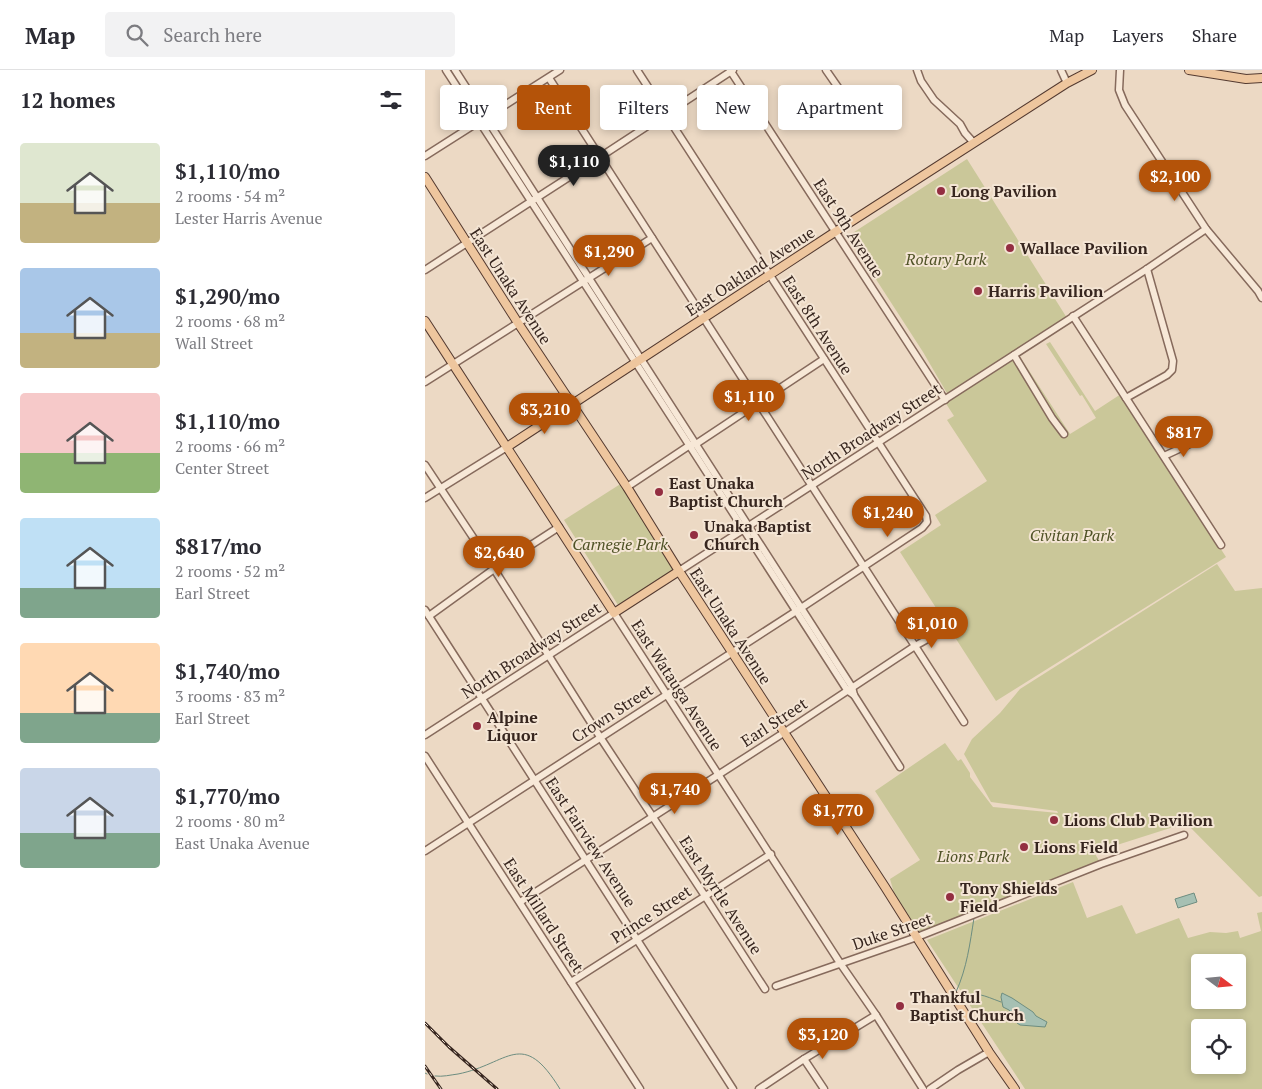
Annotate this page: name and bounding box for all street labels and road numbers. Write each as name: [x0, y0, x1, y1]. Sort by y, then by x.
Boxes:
street label: East 9th Avenue: [809, 174, 889, 282]
street label: East Oakland Avenue: [681, 221, 819, 321]
street label: East Unaka Avenue: [465, 223, 557, 349]
street label: East 8th Avenue: [778, 271, 858, 379]
street label: North Broadway Street: [797, 378, 945, 484]
street label: East Unaka Avenue: [685, 563, 777, 689]
street label: North Broadway Street: [457, 597, 605, 703]
street label: East Watauga Avenue: [626, 615, 728, 755]
street label: Crown Street: [567, 678, 657, 748]
street label: Earl Street: [737, 692, 811, 752]
street label: East Fairview Avenue: [541, 773, 641, 911]
street label: East Myrtle Avenue: [674, 832, 768, 958]
street label: East Millard Street: [499, 854, 589, 976]
street label: Prince Street: [607, 880, 696, 948]
street label: Duke Street: [849, 907, 935, 955]

